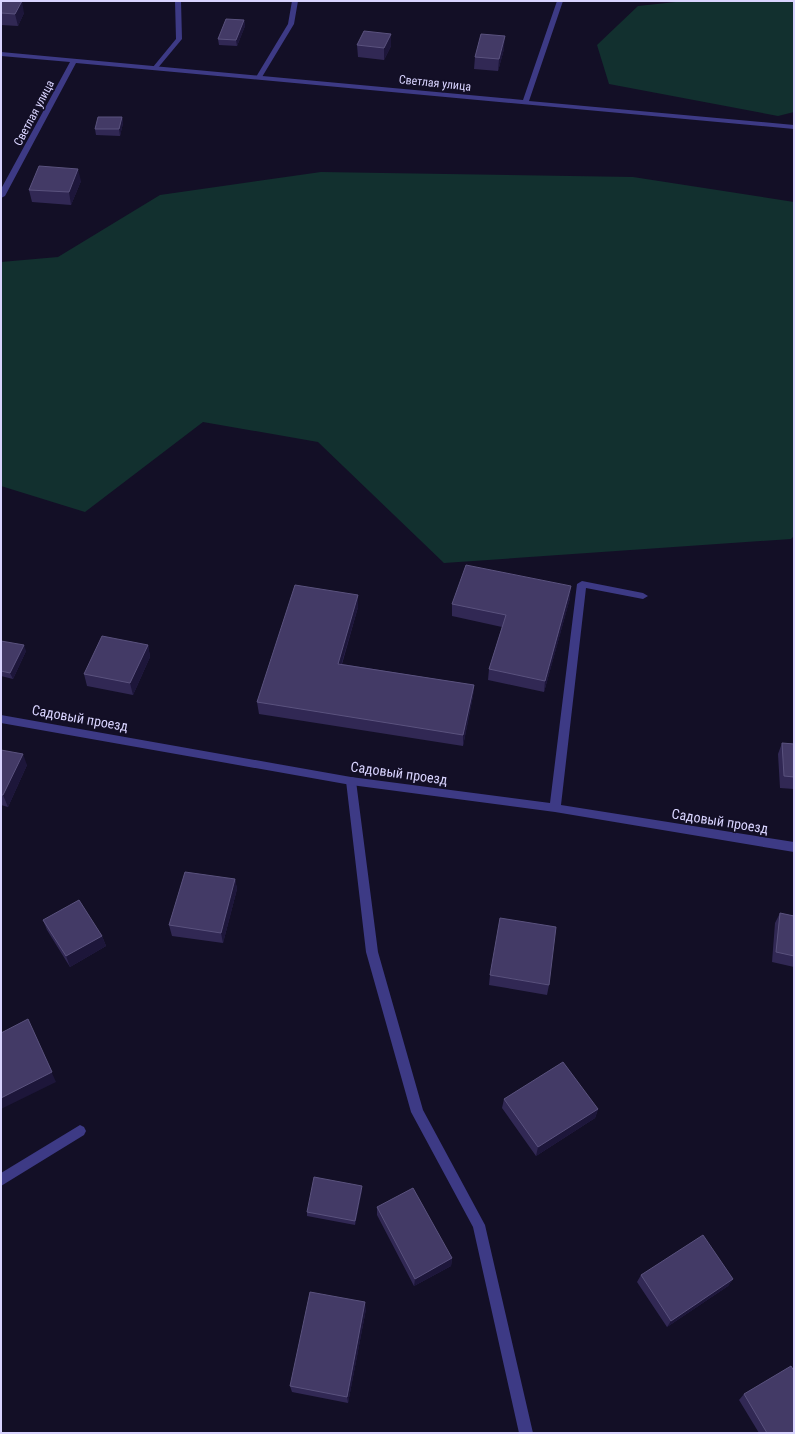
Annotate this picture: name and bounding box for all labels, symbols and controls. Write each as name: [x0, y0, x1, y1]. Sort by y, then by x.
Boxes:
street label: Светлая улица: [398, 72, 472, 94]
street label: Светлая улица: [11, 77, 57, 148]
street label: Садовый проезд: [31, 702, 130, 734]
street label: Садовый проезд: [350, 758, 449, 788]
street label: Садовый проезд: [671, 805, 770, 837]

